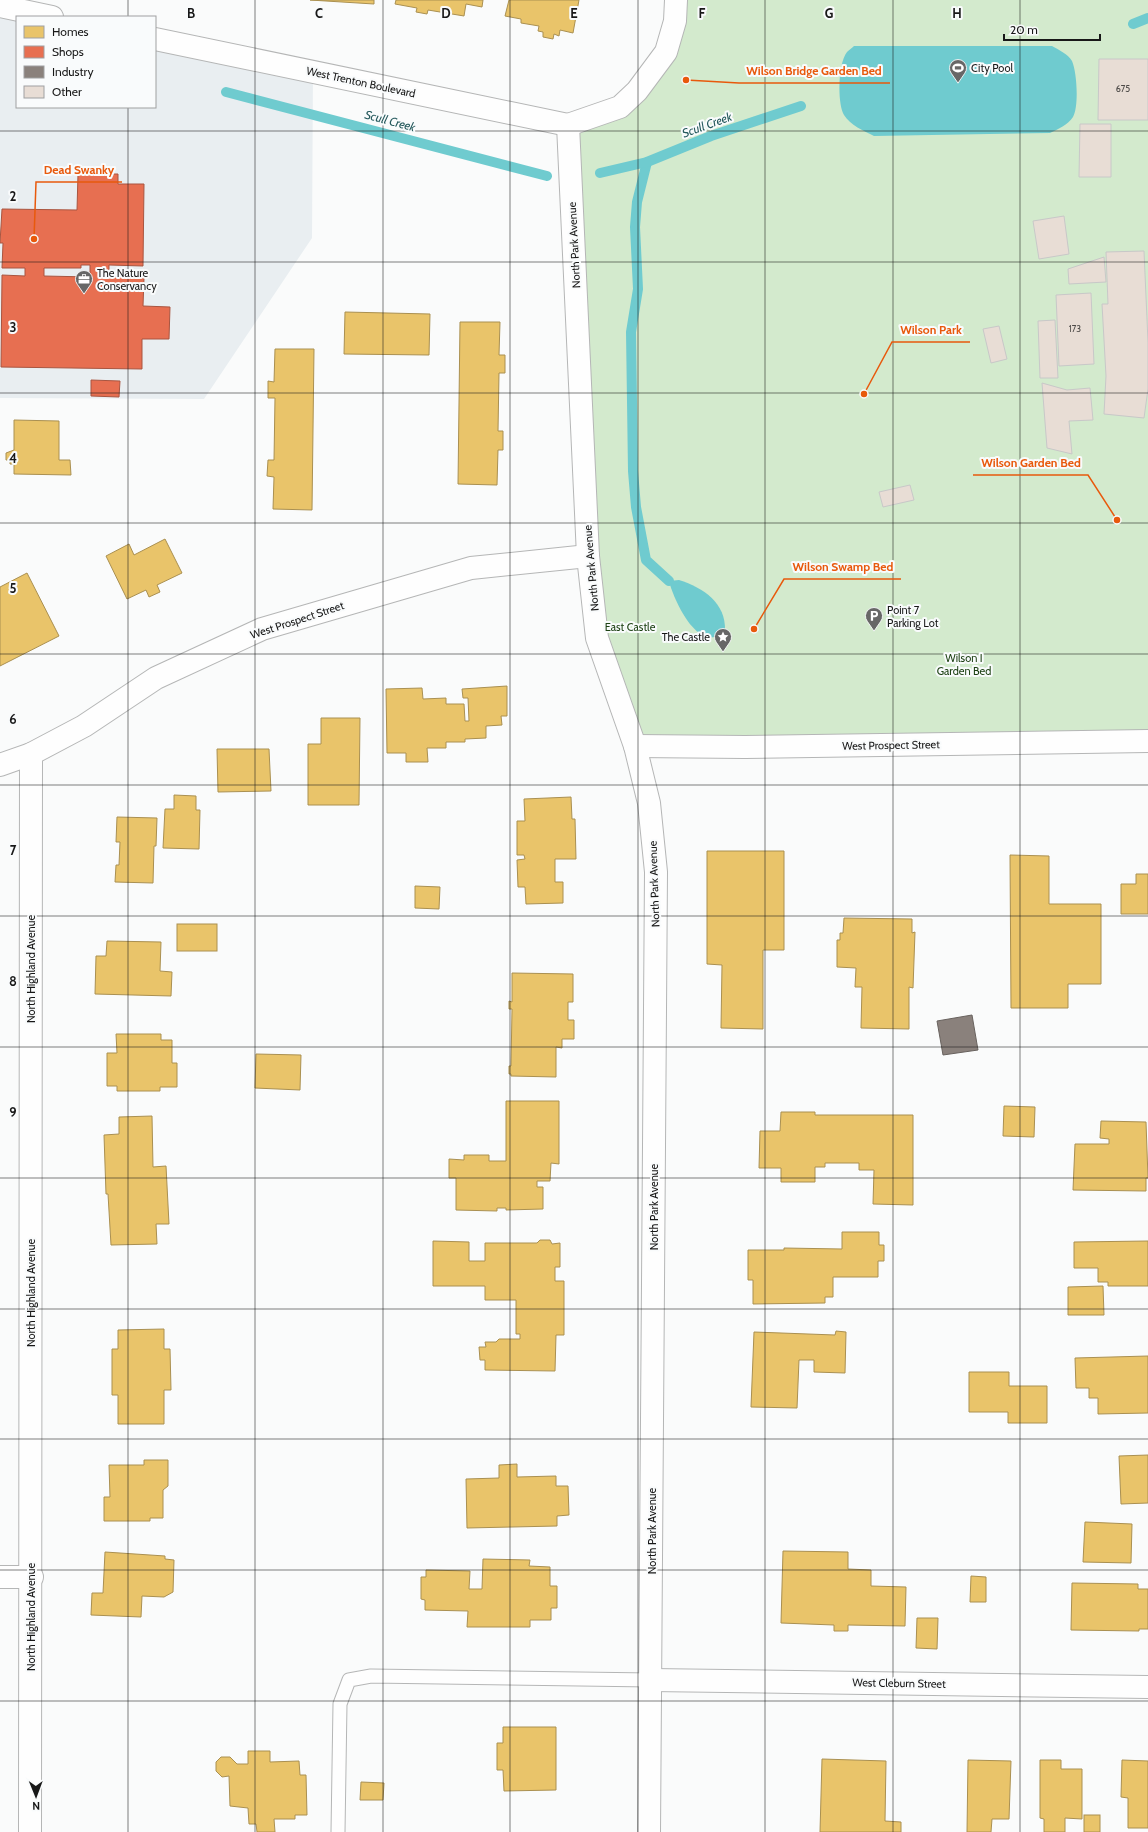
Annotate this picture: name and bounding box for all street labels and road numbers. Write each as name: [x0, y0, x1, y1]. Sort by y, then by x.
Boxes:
street label: West Trenton Boulevard: [305, 64, 417, 100]
street label: North Park Avenue: [565, 201, 583, 289]
street label: North Park Avenue: [580, 524, 602, 612]
street label: West Prospect Street: [248, 598, 346, 642]
street label: West Prospect Street: [842, 737, 940, 753]
street label: North Park Avenue: [645, 840, 663, 927]
street label: North Highland Avenue: [24, 915, 38, 1023]
street label: North Park Avenue: [647, 1163, 661, 1250]
street label: North Highland Avenue: [24, 1239, 38, 1347]
street label: North Park Avenue: [645, 1487, 659, 1574]
street label: North Highland Avenue: [24, 1563, 38, 1671]
street label: West Cleburn Street: [852, 1675, 946, 1691]

